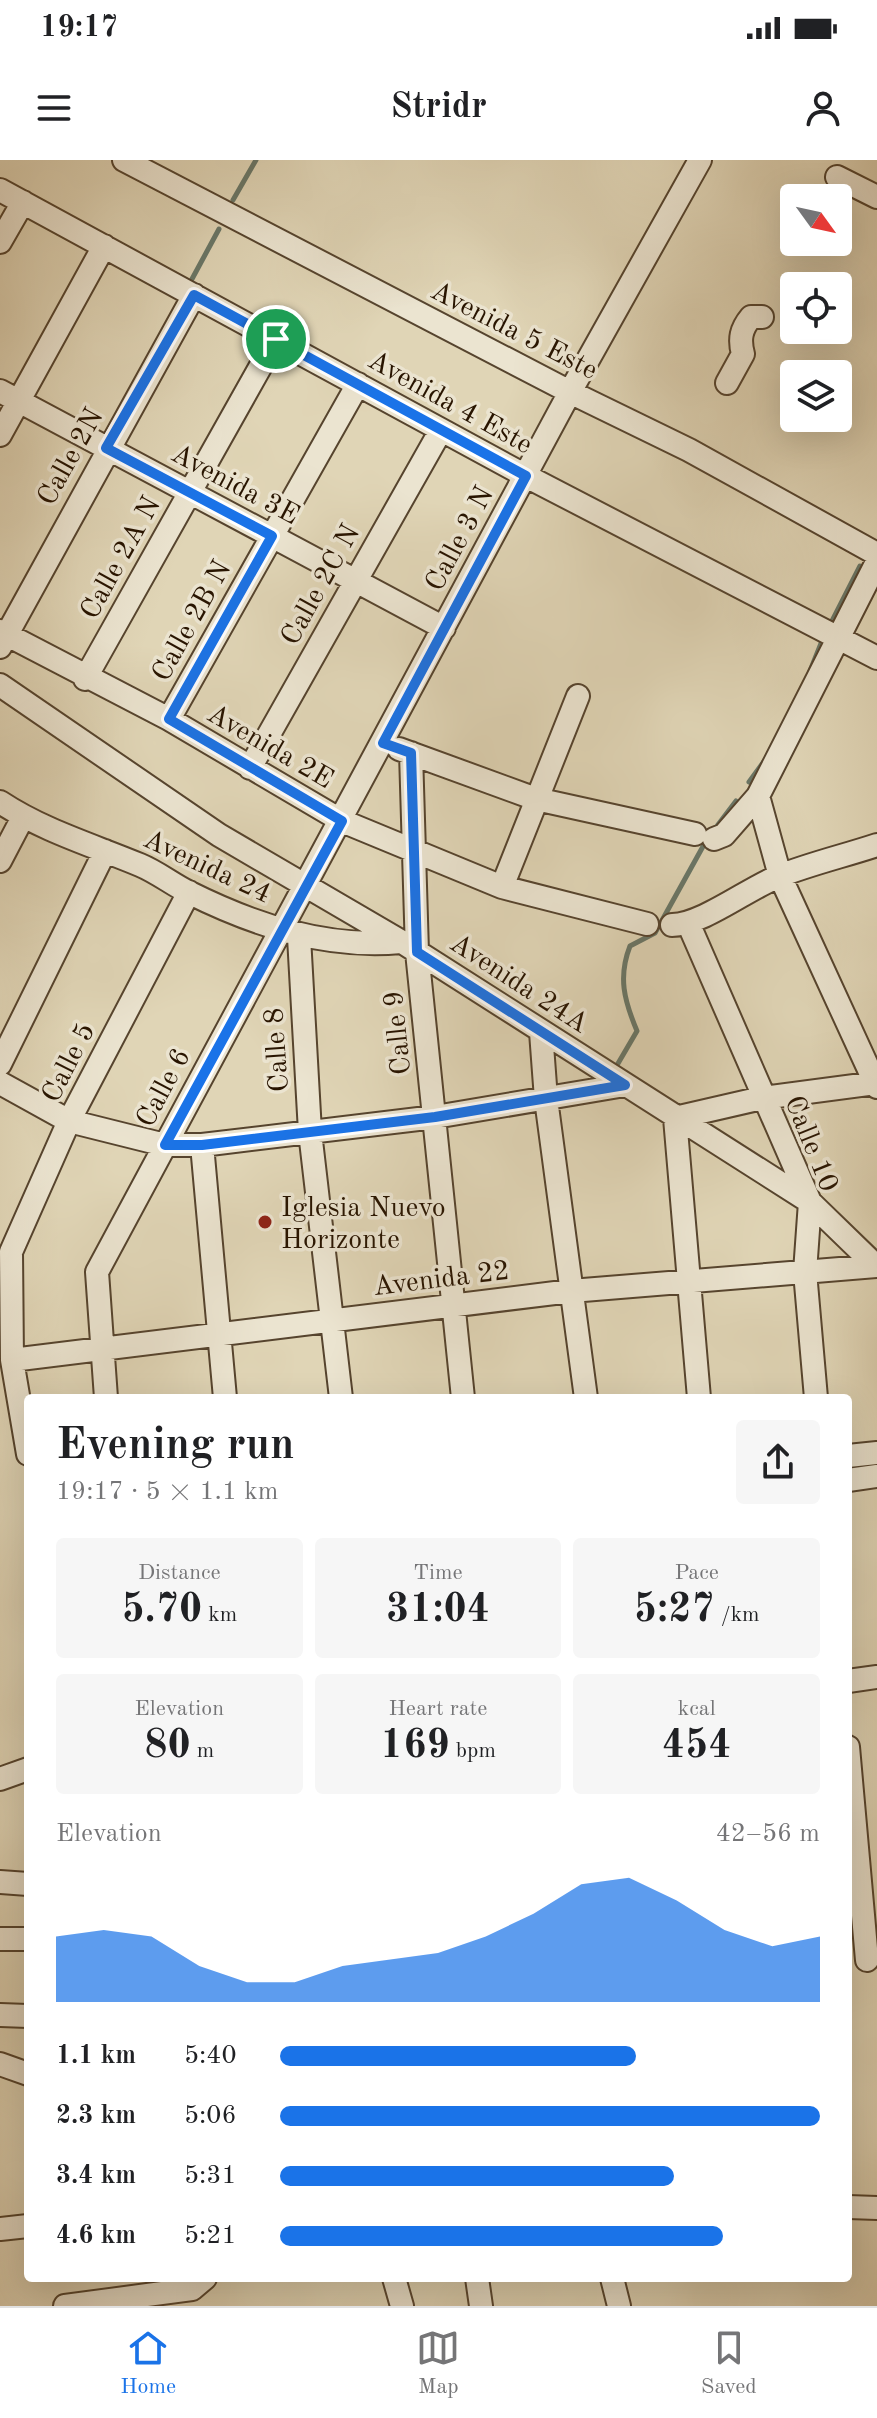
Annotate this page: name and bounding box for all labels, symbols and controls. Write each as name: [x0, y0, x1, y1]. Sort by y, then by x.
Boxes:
text: 19:17: [40, 13, 118, 43]
icon: menu: [32, 86, 76, 130]
icon: person: [801, 86, 845, 130]
text: Stridr: [390, 90, 487, 126]
north arrow: [780, 184, 852, 256]
map controls: [780, 184, 852, 432]
button: locate: [780, 272, 852, 344]
street label: Avenida 5 Este: [426, 278, 602, 386]
pin: [242, 305, 310, 373]
icon: arrive: [254, 317, 298, 361]
street label: Avenida 4 Este: [363, 347, 536, 460]
button: layers: [780, 360, 852, 432]
street label: Calle 2N: [34, 404, 110, 511]
street label: Avenida 3E: [166, 440, 303, 531]
street label: Calle 3 N: [422, 482, 500, 596]
street label: Calle 2A N: [77, 492, 167, 624]
street label: Calle 2C N: [277, 521, 366, 650]
street label: Calle 2B N: [148, 556, 237, 687]
street label: Avenida 2E: [202, 700, 337, 795]
street label: Avenida 24: [139, 826, 275, 909]
street label: Avenida 24A: [444, 930, 593, 1040]
street label: Calle 9: [381, 989, 417, 1076]
street label: Calle 8: [261, 1007, 295, 1093]
street label: Calle 5: [38, 1019, 101, 1107]
street label: Calle 6: [132, 1044, 197, 1132]
street label: Calle 10: [778, 1092, 842, 1196]
place label: Iglesia Nuevo Horizonte: [281, 1195, 446, 1255]
marker: Iglesia Nuevo Horizonte: [256, 1213, 274, 1231]
street label: Avenida 22: [371, 1258, 511, 1302]
button: share: [736, 1420, 820, 1504]
text: Evening run: [56, 1424, 294, 1468]
text: 19:17 · 5 × 1.1 km: [56, 1479, 278, 1505]
text: Distance: [138, 1562, 221, 1584]
text: Time: [413, 1562, 463, 1584]
text: Pace: [674, 1562, 719, 1584]
text: 5.70: [121, 1591, 202, 1631]
text: 31:04: [386, 1591, 490, 1631]
text: 5:27: [634, 1591, 715, 1631]
text: km: [202, 1604, 237, 1626]
text: /km: [715, 1604, 760, 1626]
text: Elevation: [135, 1698, 224, 1720]
text: Heart rate: [389, 1698, 487, 1720]
text: kcal: [678, 1698, 716, 1720]
text: 80: [144, 1727, 191, 1767]
text: 169: [380, 1727, 450, 1767]
text: 454: [662, 1727, 731, 1767]
text: m: [191, 1740, 214, 1762]
text: bpm: [450, 1740, 496, 1762]
text: Elevation: [56, 1821, 162, 1847]
text: 42–56 m: [716, 1821, 820, 1847]
text: 1.1 km: [56, 2043, 136, 2069]
text: 5:40: [184, 2043, 237, 2069]
text: 2.3 km: [56, 2103, 136, 2129]
text: 5:06: [184, 2103, 237, 2129]
text: 3.4 km: [56, 2163, 136, 2189]
text: 5:31: [184, 2163, 237, 2189]
text: 4.6 km: [56, 2223, 136, 2249]
text: 5:21: [184, 2223, 237, 2249]
tab: Home: [120, 2326, 176, 2401]
tab: Map: [416, 2326, 460, 2401]
tab: Saved: [701, 2326, 757, 2401]

